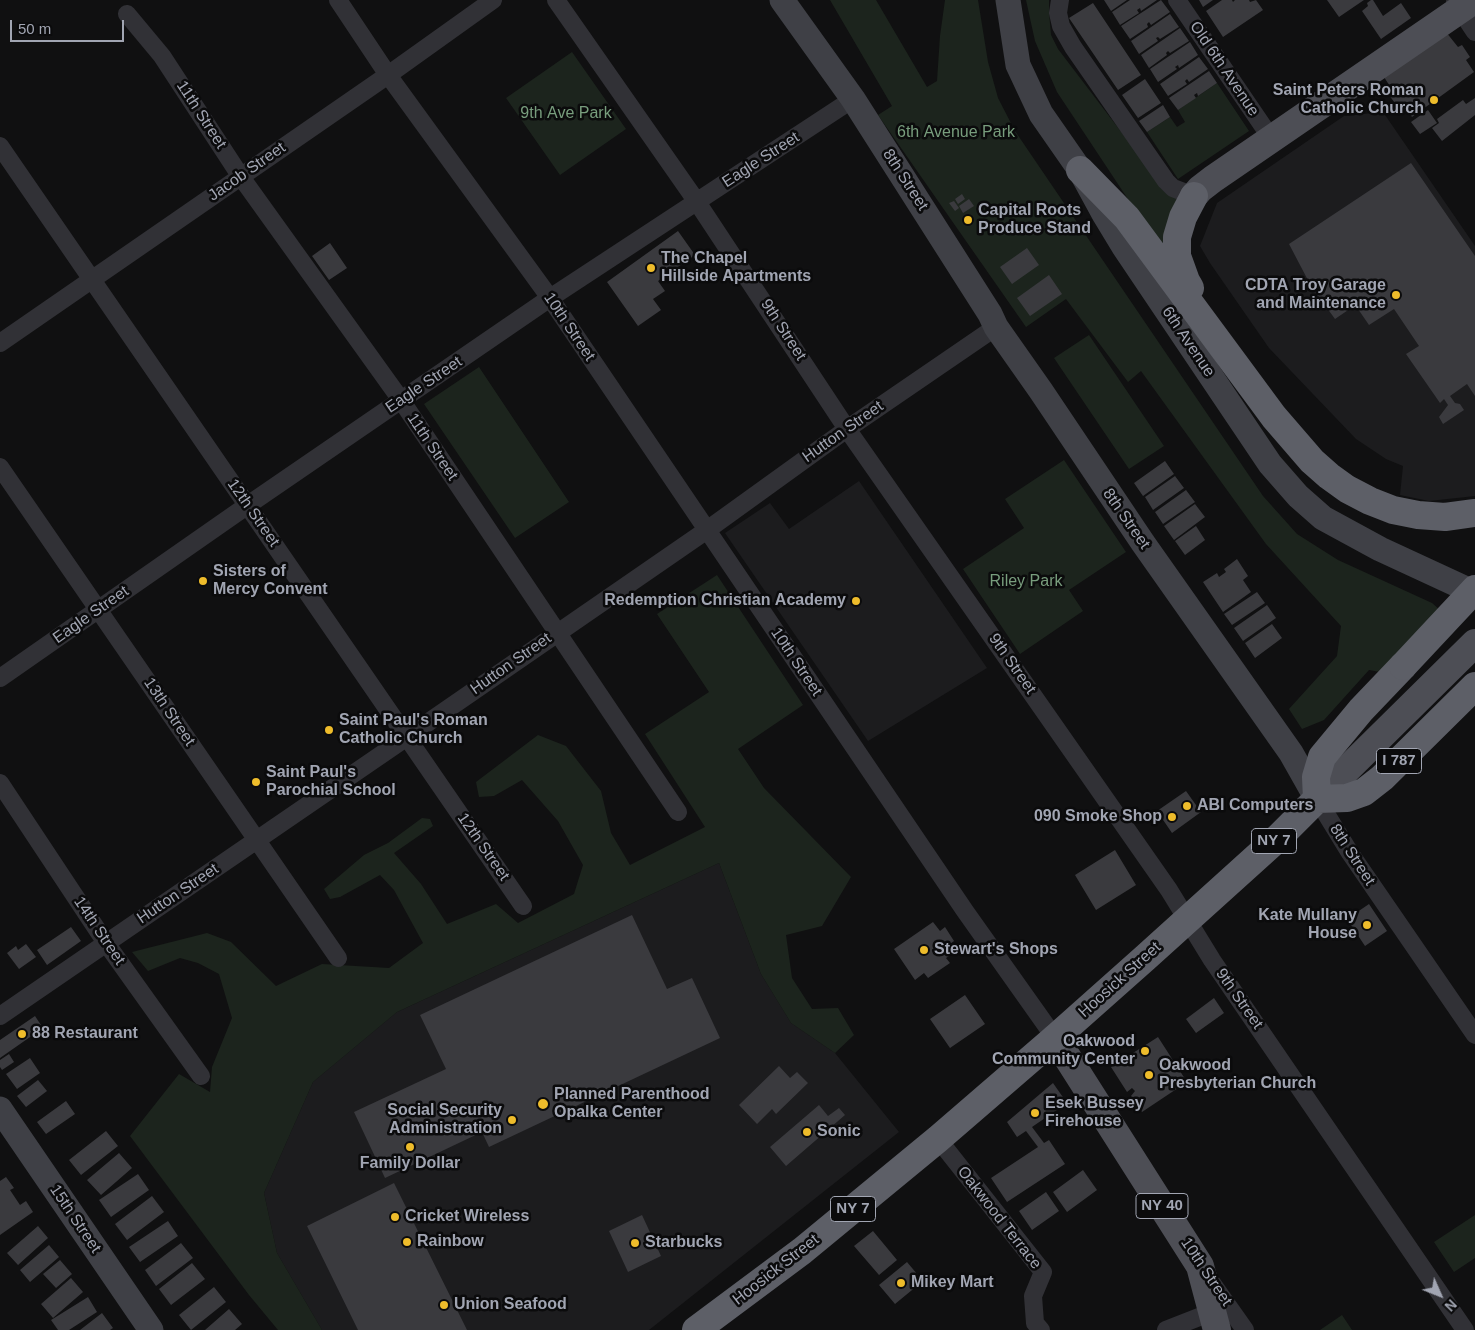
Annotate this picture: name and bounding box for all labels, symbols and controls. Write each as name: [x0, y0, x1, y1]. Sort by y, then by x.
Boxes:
scale bar: [12, 10, 126, 42]
street label: Old 6th Avenue: [1185, 18, 1263, 120]
text: 50 m: [18, 20, 51, 37]
street label: 11th Street: [172, 77, 230, 153]
place label: Saint Peters Roman Catholic Church: [1273, 81, 1424, 119]
marker: Saint Peters Roman Catholic Church: [1428, 94, 1440, 106]
park label: 9th Ave Park: [520, 104, 612, 124]
park label: 6th Avenue Park: [897, 123, 1015, 143]
street label: Eagle Street: [719, 128, 803, 192]
street label: Jacob Street: [205, 138, 289, 206]
street label: 8th Street: [878, 146, 932, 214]
place label: Capital Roots Produce Stand: [978, 201, 1091, 239]
marker: Capital Roots Produce Stand: [962, 214, 974, 226]
place label: The Chapel Hillside Apartments: [661, 249, 811, 287]
marker: The Chapel Hillside Apartments: [645, 262, 657, 274]
place label: CDTA Troy Garage and Maintenance: [1245, 276, 1386, 314]
street label: 10th Street: [539, 289, 599, 365]
marker: CDTA Troy Garage and Maintenance: [1390, 289, 1402, 301]
street label: 9th Street: [756, 296, 810, 364]
street label: 6th Avenue: [1157, 303, 1219, 381]
street label: Eagle Street: [382, 352, 466, 418]
street label: Hutton Street: [799, 397, 887, 467]
street label: 11th Street: [402, 410, 462, 484]
street label: 12th Street: [223, 475, 283, 551]
street label: 8th Street: [1098, 485, 1154, 553]
place label: Sisters of Mercy Convent: [213, 562, 328, 600]
park label: Riley Park: [990, 572, 1062, 592]
marker: Sisters of Mercy Convent: [197, 575, 209, 587]
street label: Eagle Street: [49, 582, 133, 648]
place label: Redemption Christian Academy: [604, 591, 846, 611]
marker: Redemption Christian Academy: [850, 595, 862, 607]
street label: 10th Street: [766, 624, 826, 700]
street label: Hutton Street: [467, 629, 555, 699]
street label: 9th Street: [984, 630, 1040, 698]
street label: 13th Street: [139, 674, 199, 750]
place label: Saint Paul's Roman Catholic Church: [339, 711, 488, 749]
marker: Saint Paul's Roman Catholic Church: [323, 724, 335, 736]
road number: I 787: [1376, 748, 1422, 774]
place label: Saint Paul's Parochial School: [266, 763, 396, 801]
marker: Saint Paul's Parochial School: [250, 776, 262, 788]
place label: ABI Computers: [1197, 796, 1313, 816]
marker: ABI Computers: [1181, 800, 1193, 812]
place label: 090 Smoke Shop: [1034, 807, 1162, 827]
street label: 12th Street: [453, 809, 513, 885]
marker: 090 Smoke Shop: [1166, 811, 1178, 823]
street label: 8th Street: [1325, 821, 1379, 889]
road number: NY 7: [1252, 828, 1296, 854]
street label: Hutton Street: [134, 860, 222, 928]
street label: 14th Street: [69, 893, 129, 969]
place label: Kate Mullany House: [1258, 906, 1357, 944]
marker: Kate Mullany House: [1361, 919, 1373, 931]
street label: Hoosick Street: [1075, 938, 1165, 1022]
place label: Stewart's Shops: [934, 940, 1058, 960]
marker: Stewart's Shops: [918, 944, 930, 956]
street label: 9th Street: [1211, 965, 1267, 1033]
place label: 88 Restaurant: [32, 1024, 138, 1044]
marker: 88 Restaurant: [16, 1028, 28, 1040]
place label: Oakwood Community Center: [992, 1032, 1135, 1070]
marker: Oakwood Community Center: [1139, 1045, 1151, 1057]
place label: Oakwood Presbyterian Church: [1159, 1056, 1316, 1094]
marker: Oakwood Presbyterian Church: [1143, 1069, 1155, 1081]
place label: Planned Parenthood Opalka Center: [554, 1085, 710, 1123]
place label: Esek Bussey Firehouse: [1045, 1094, 1144, 1132]
marker: Planned Parenthood Opalka Center: [536, 1097, 550, 1111]
place label: Social Security Administration: [387, 1101, 502, 1139]
marker: Esek Bussey Firehouse: [1029, 1107, 1041, 1119]
marker: Social Security Administration: [506, 1114, 518, 1126]
place label: Sonic: [817, 1122, 861, 1142]
marker: Sonic: [801, 1126, 813, 1138]
marker: Family Dollar: [404, 1141, 416, 1153]
place label: Family Dollar: [360, 1154, 460, 1174]
street label: Oakwood Terrace: [953, 1163, 1045, 1273]
street label: 15th Street: [45, 1181, 105, 1257]
road number: NY 40: [1136, 1194, 1188, 1218]
road number: NY 7: [830, 1196, 876, 1222]
place label: Cricket Wireless: [405, 1207, 529, 1227]
marker: Cricket Wireless: [389, 1211, 401, 1223]
street label: Hoosick Street: [729, 1230, 823, 1310]
place label: Rainbow: [417, 1232, 484, 1252]
place label: Starbucks: [645, 1233, 722, 1253]
street label: 10th Street: [1176, 1234, 1236, 1310]
marker: Rainbow: [401, 1236, 413, 1248]
marker: Starbucks: [629, 1237, 641, 1249]
north arrow: [1415, 1270, 1465, 1320]
place label: Mikey Mart: [911, 1273, 994, 1293]
marker: Mikey Mart: [895, 1277, 907, 1289]
place label: Union Seafood: [454, 1295, 567, 1315]
text: N: [1442, 1296, 1460, 1315]
marker: Union Seafood: [438, 1299, 450, 1311]

